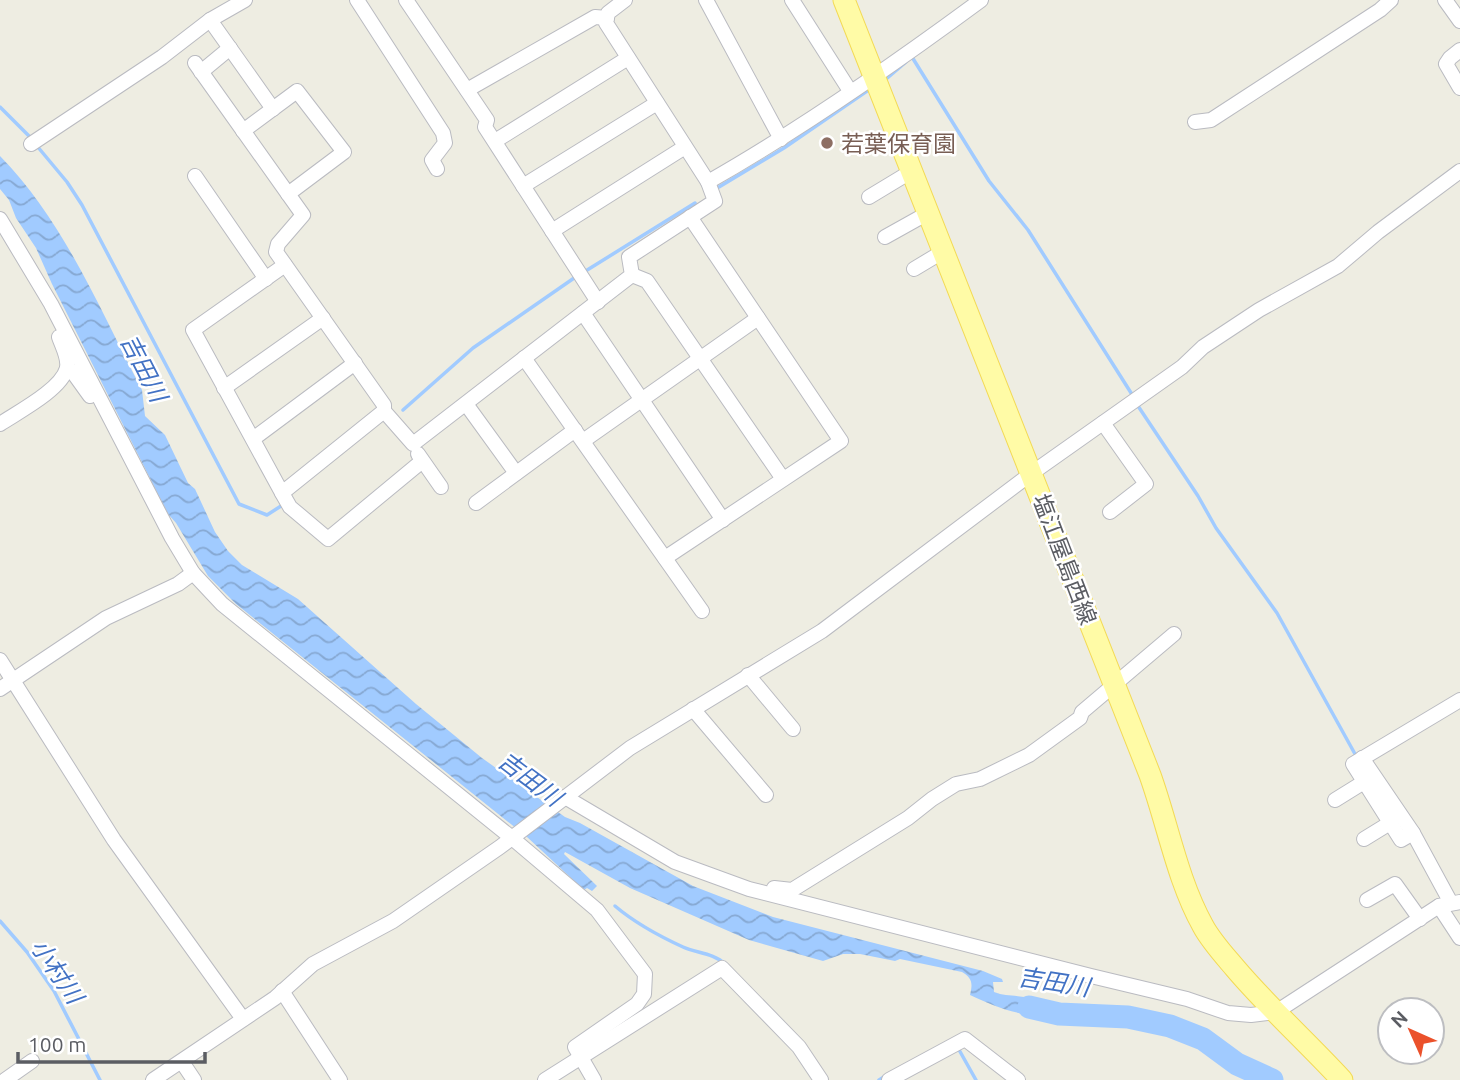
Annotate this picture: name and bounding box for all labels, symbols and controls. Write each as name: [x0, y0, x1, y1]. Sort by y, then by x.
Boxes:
place label: 若葉保育園: [841, 131, 956, 156]
marker: 若葉保育園: [819, 135, 835, 151]
water label: 吉田川: [116, 330, 174, 409]
street label: 塩江屋島西線: [1029, 490, 1101, 628]
water label: 吉田川: [493, 747, 569, 813]
water label: 小村川: [26, 934, 90, 1011]
water label: 吉田川: [1016, 963, 1095, 1001]
north arrow: [1376, 996, 1446, 1066]
text: N: [1386, 1006, 1412, 1032]
scale bar: [18, 1020, 205, 1064]
text: 100 m: [28, 1032, 86, 1056]

